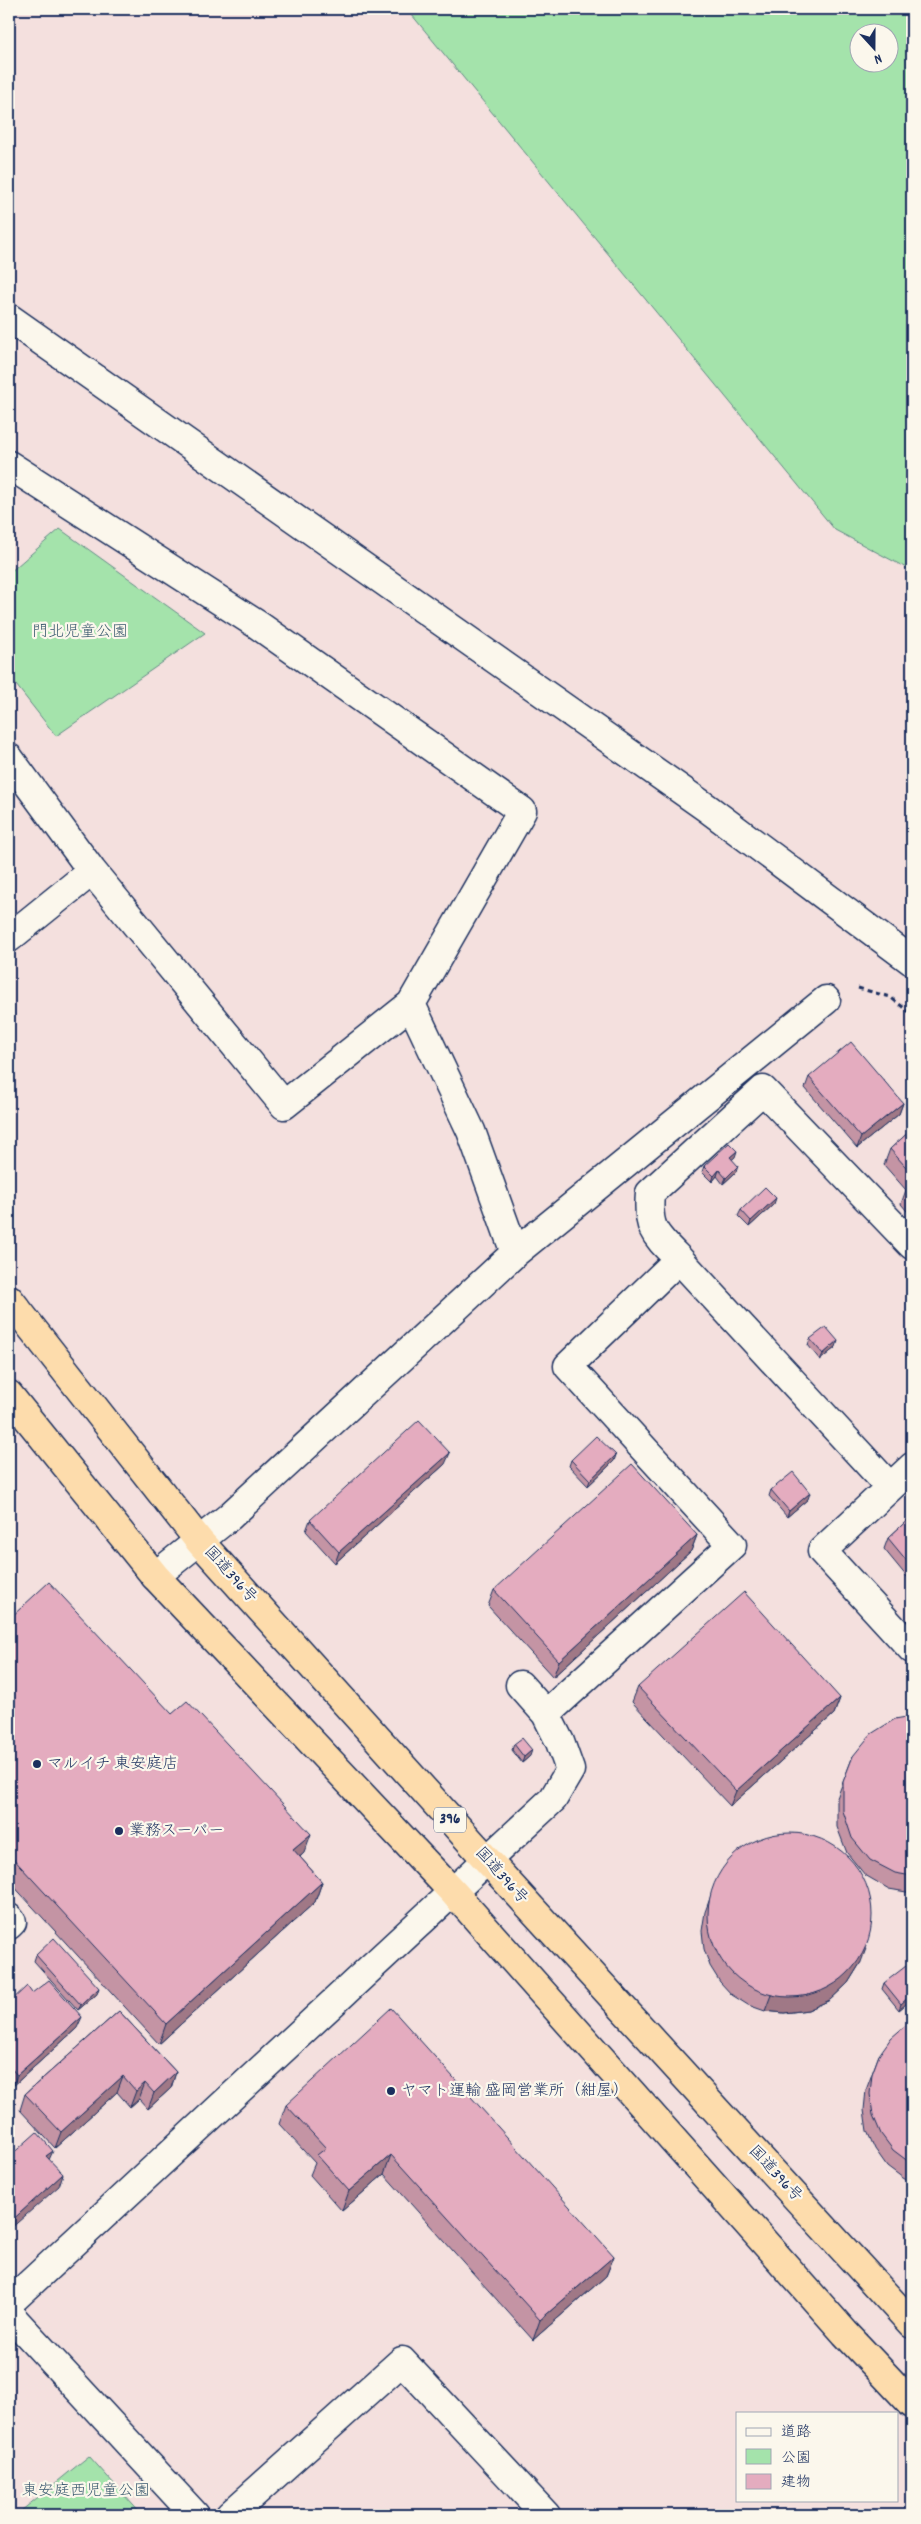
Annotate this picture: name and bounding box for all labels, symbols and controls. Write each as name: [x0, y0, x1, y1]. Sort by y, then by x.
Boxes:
north arrow: [848, 22, 898, 72]
text: N: [871, 48, 885, 69]
park label: 門北児童公園: [32, 621, 128, 644]
street label: 国道396号: [198, 1541, 262, 1609]
place label: マルイチ 東安庭店: [47, 1753, 178, 1776]
marker: マルイチ 東安庭店: [31, 1758, 43, 1770]
road number: 396: [434, 1808, 466, 1832]
place label: 業務スーパー: [129, 1820, 224, 1843]
marker: 業務スーパー: [113, 1825, 125, 1837]
street label: 国道396号: [469, 1842, 533, 1910]
place label: ヤマト運輸 盛岡営業所（紺屋）: [401, 2080, 629, 2103]
marker: ヤマト運輸 盛岡営業所（紺屋）: [385, 2085, 397, 2097]
street label: 国道396号: [743, 2140, 807, 2208]
legend: [736, 2412, 898, 2502]
text: 道路: [781, 2422, 811, 2444]
text: 公園: [781, 2448, 811, 2470]
text: 建物: [781, 2472, 811, 2494]
park label: 東安庭西児童公園: [22, 2480, 150, 2503]

